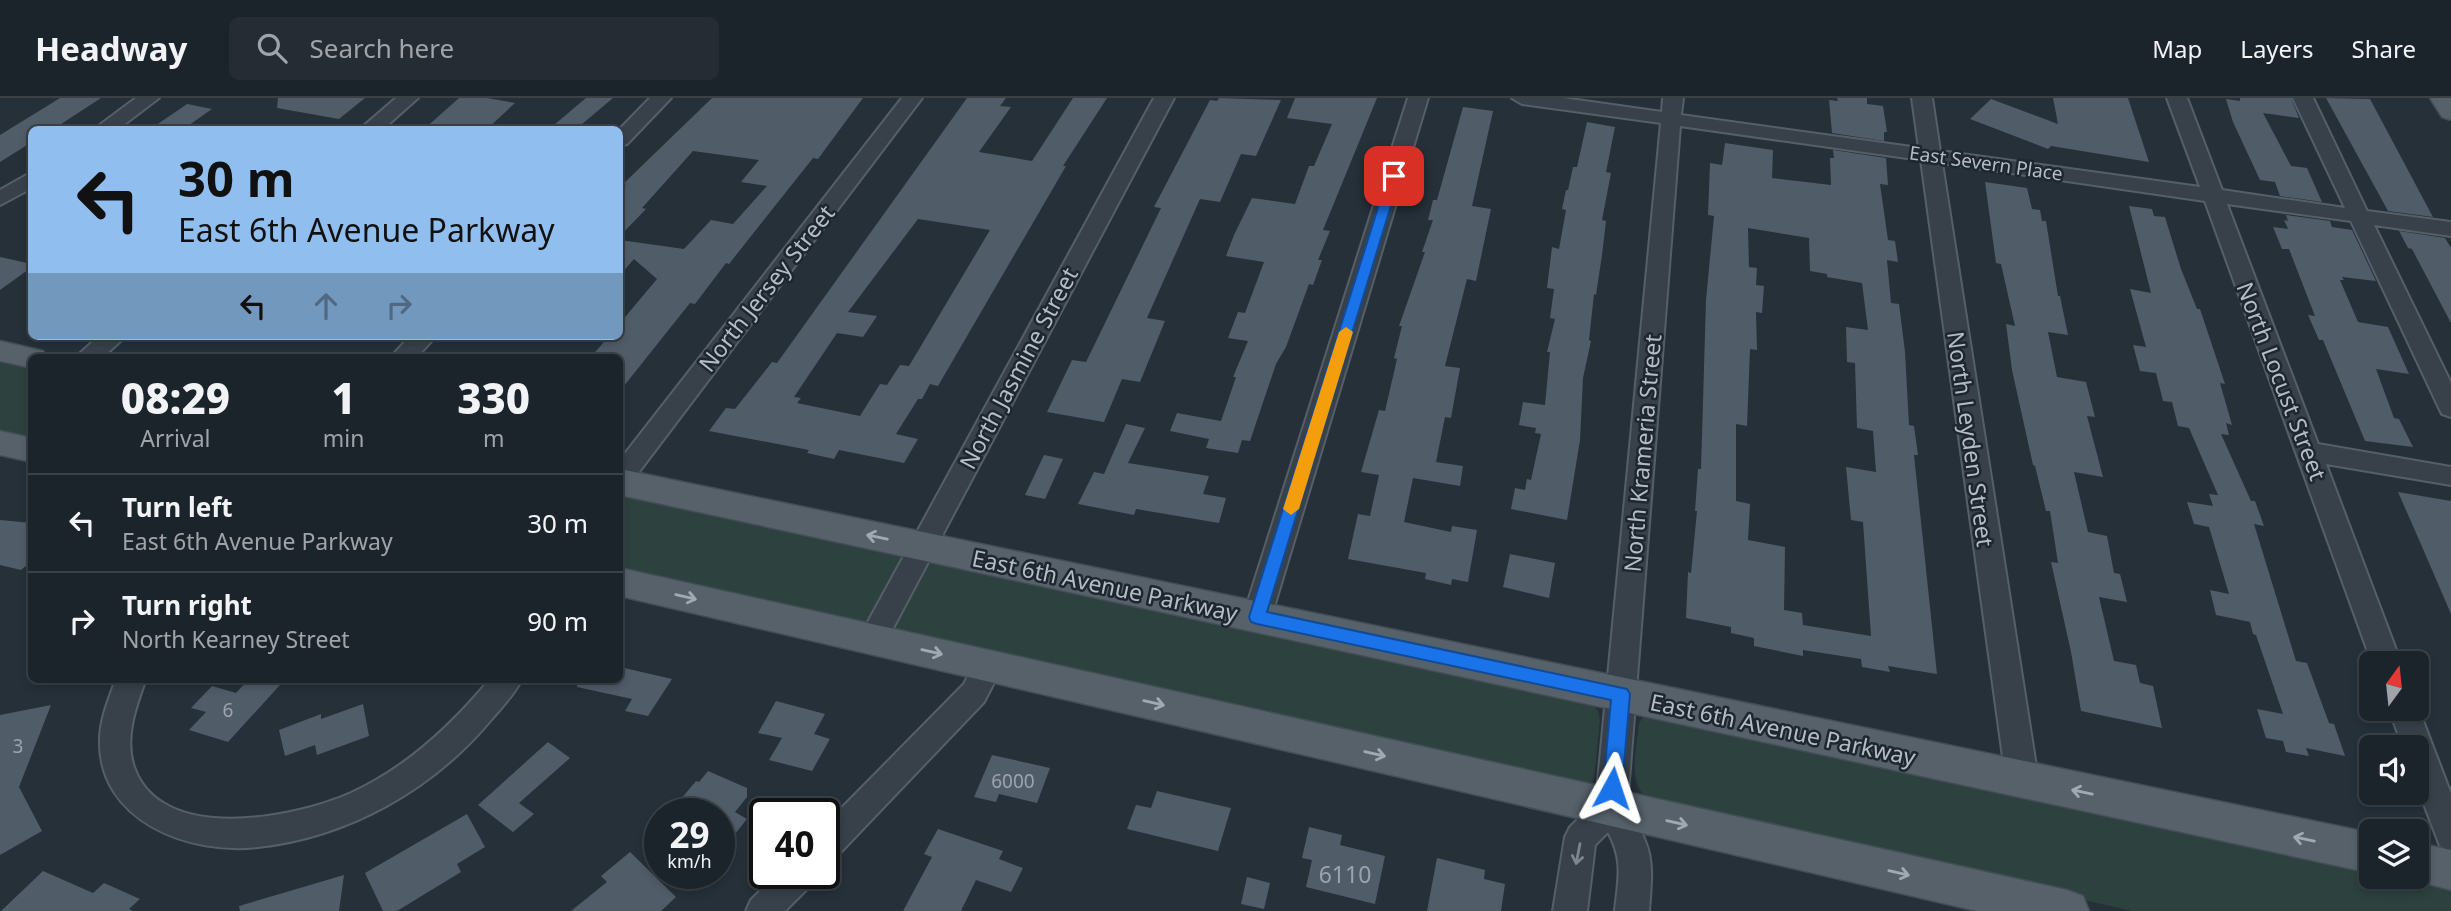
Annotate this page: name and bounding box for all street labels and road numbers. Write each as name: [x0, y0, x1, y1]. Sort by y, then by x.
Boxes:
street label: East Severn Place: [1908, 139, 2064, 187]
street label: North Jersey Street: [691, 198, 841, 378]
street label: North Jasmine Street: [951, 261, 1085, 475]
street label: North Locust Street: [2229, 277, 2335, 485]
street label: North Leyden Street: [1940, 329, 2002, 549]
street label: North Krameria Street: [1616, 333, 1668, 573]
street label: East 6th Avenue Parkway: [969, 541, 1241, 629]
street label: East 6th Avenue Parkway: [1647, 685, 1919, 773]

